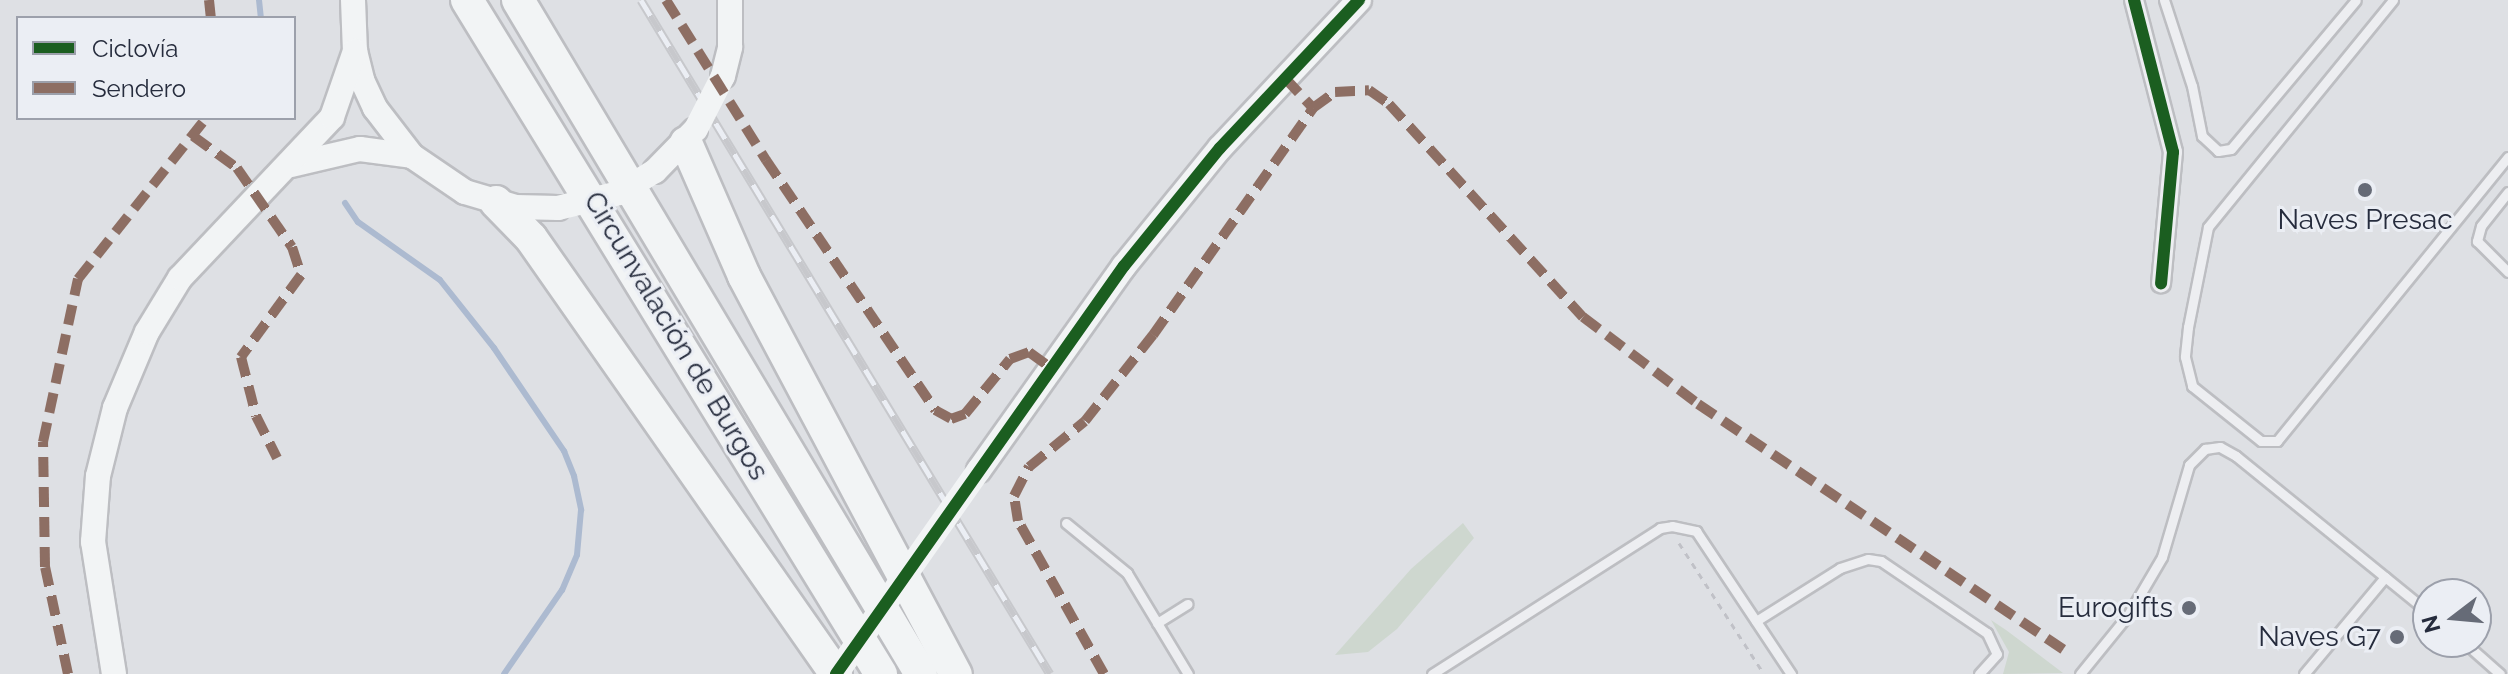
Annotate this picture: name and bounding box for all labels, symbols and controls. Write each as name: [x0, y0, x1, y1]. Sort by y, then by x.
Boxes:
legend: [16, 16, 296, 120]
text: Ciclovía: [92, 34, 178, 63]
text: Sendero: [92, 74, 186, 103]
marker: Naves Presac: [2356, 181, 2374, 199]
street label: Circunvalación de Burgos: [577, 186, 775, 486]
place label: Naves Presac: [2277, 203, 2453, 237]
north arrow: [2412, 578, 2492, 658]
place label: Eurogifts: [2058, 591, 2173, 625]
marker: Eurogifts: [2180, 599, 2198, 617]
text: N: [2416, 612, 2446, 636]
place label: Naves G7: [2258, 620, 2381, 654]
marker: Naves G7: [2388, 628, 2406, 646]

